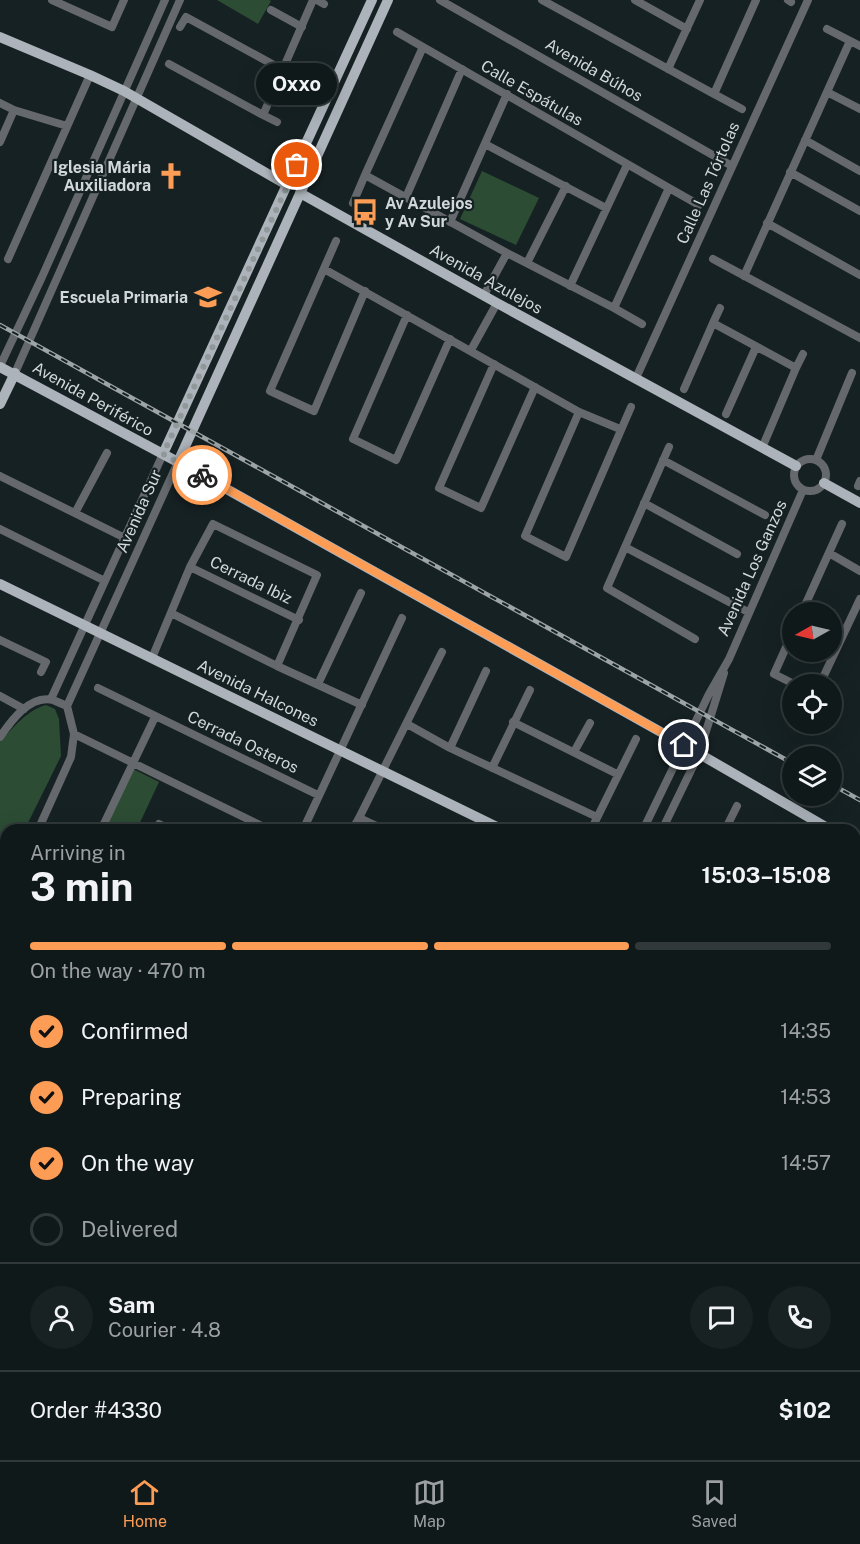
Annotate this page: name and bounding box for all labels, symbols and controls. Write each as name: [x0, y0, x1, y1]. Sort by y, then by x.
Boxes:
street label: Avenida Búhos: [542, 34, 646, 106]
street label: Calle Espátulas: [478, 56, 586, 130]
callout: Oxxo: [256, 63, 338, 105]
text: Oxxo: [272, 72, 321, 96]
street label: Calle Las Tórtolas: [673, 119, 743, 247]
pin: [271, 139, 322, 190]
icon: bag: [280, 148, 313, 181]
place label: Iglesia Mária Auxiliadora: [53, 158, 151, 195]
church icon: Iglesia Mária Auxiliadora: [156, 161, 186, 191]
place label: Av Azulejos y Av Sur: [385, 194, 473, 231]
bus stop icon: Av Azulejos y Av Sur: [350, 197, 380, 227]
street label: Avenida Azulejos: [426, 240, 546, 318]
school or university icon: Escuela Primaria: [193, 282, 223, 312]
place label: Escuela Primaria: [60, 288, 188, 307]
street label: Avenida Periférico: [29, 358, 157, 440]
courier: [172, 445, 232, 505]
icon: bike: [186, 459, 219, 492]
street label: Avenida Sur: [112, 466, 166, 556]
street label: Avenida Los Ganzos: [713, 497, 791, 639]
street label: Cerrada Ibiz: [207, 552, 295, 608]
north arrow: [782, 602, 842, 662]
map controls: [782, 602, 842, 806]
street label: Avenida Halcones: [194, 655, 322, 731]
button: locate: [782, 674, 842, 734]
street label: Cerrada Osteros: [184, 707, 302, 777]
pin: [658, 719, 709, 770]
icon: home: [667, 728, 700, 761]
button: layers: [782, 746, 842, 806]
text: Arriving in: [30, 841, 125, 865]
text: 15:03–15:08: [701, 862, 831, 888]
text: 3 min: [30, 864, 133, 910]
text: On the way · 470 m: [30, 959, 206, 983]
icon: check: [30, 1015, 63, 1048]
text: Confirmed: [81, 1018, 188, 1044]
text: 14:35: [780, 1019, 831, 1043]
icon: check: [30, 1081, 63, 1114]
text: Preparing: [81, 1084, 182, 1110]
text: 14:53: [780, 1085, 831, 1109]
icon: check: [30, 1147, 63, 1180]
text: On the way: [81, 1150, 194, 1176]
text: 14:57: [781, 1151, 831, 1175]
text: Delivered: [81, 1216, 178, 1242]
button: person: [30, 1286, 93, 1349]
button: chat: [690, 1286, 753, 1349]
button: phone: [768, 1286, 831, 1349]
text: Sam: [108, 1292, 155, 1318]
text: Courier · 4.8: [108, 1318, 221, 1342]
text: Order #4330: [30, 1397, 162, 1423]
text: $102: [778, 1397, 831, 1423]
tab: Home: [123, 1476, 167, 1531]
tab: Map: [413, 1476, 446, 1531]
tab: Saved: [691, 1476, 737, 1531]

